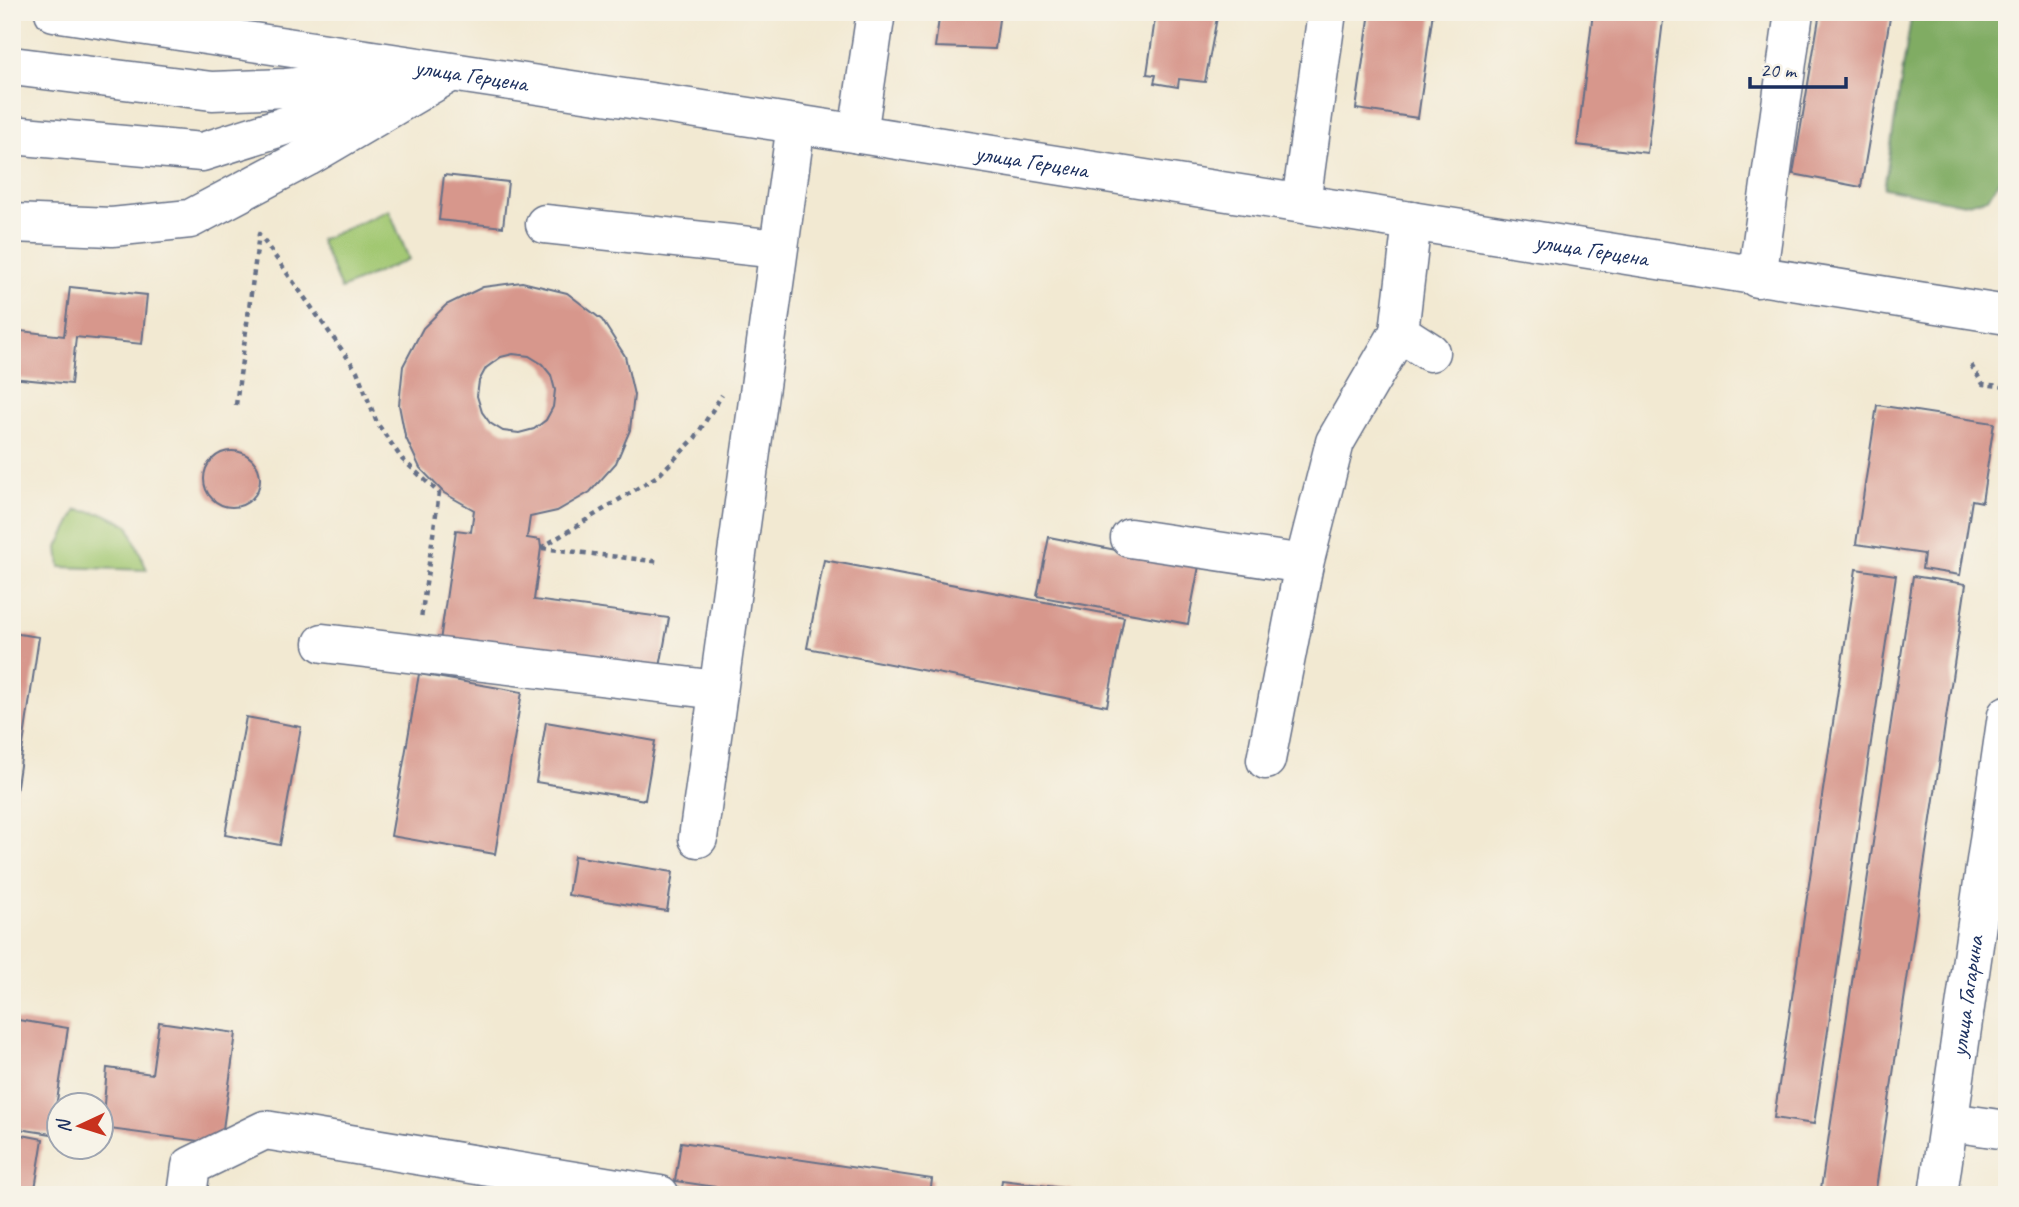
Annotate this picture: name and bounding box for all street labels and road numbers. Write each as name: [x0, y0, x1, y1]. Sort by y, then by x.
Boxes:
street label: улица Герцена: [411, 51, 532, 99]
street label: улица Герцена: [971, 137, 1092, 185]
street label: улица Герцена: [1531, 226, 1652, 274]
street label: улица Гагарина: [1943, 932, 1990, 1060]

